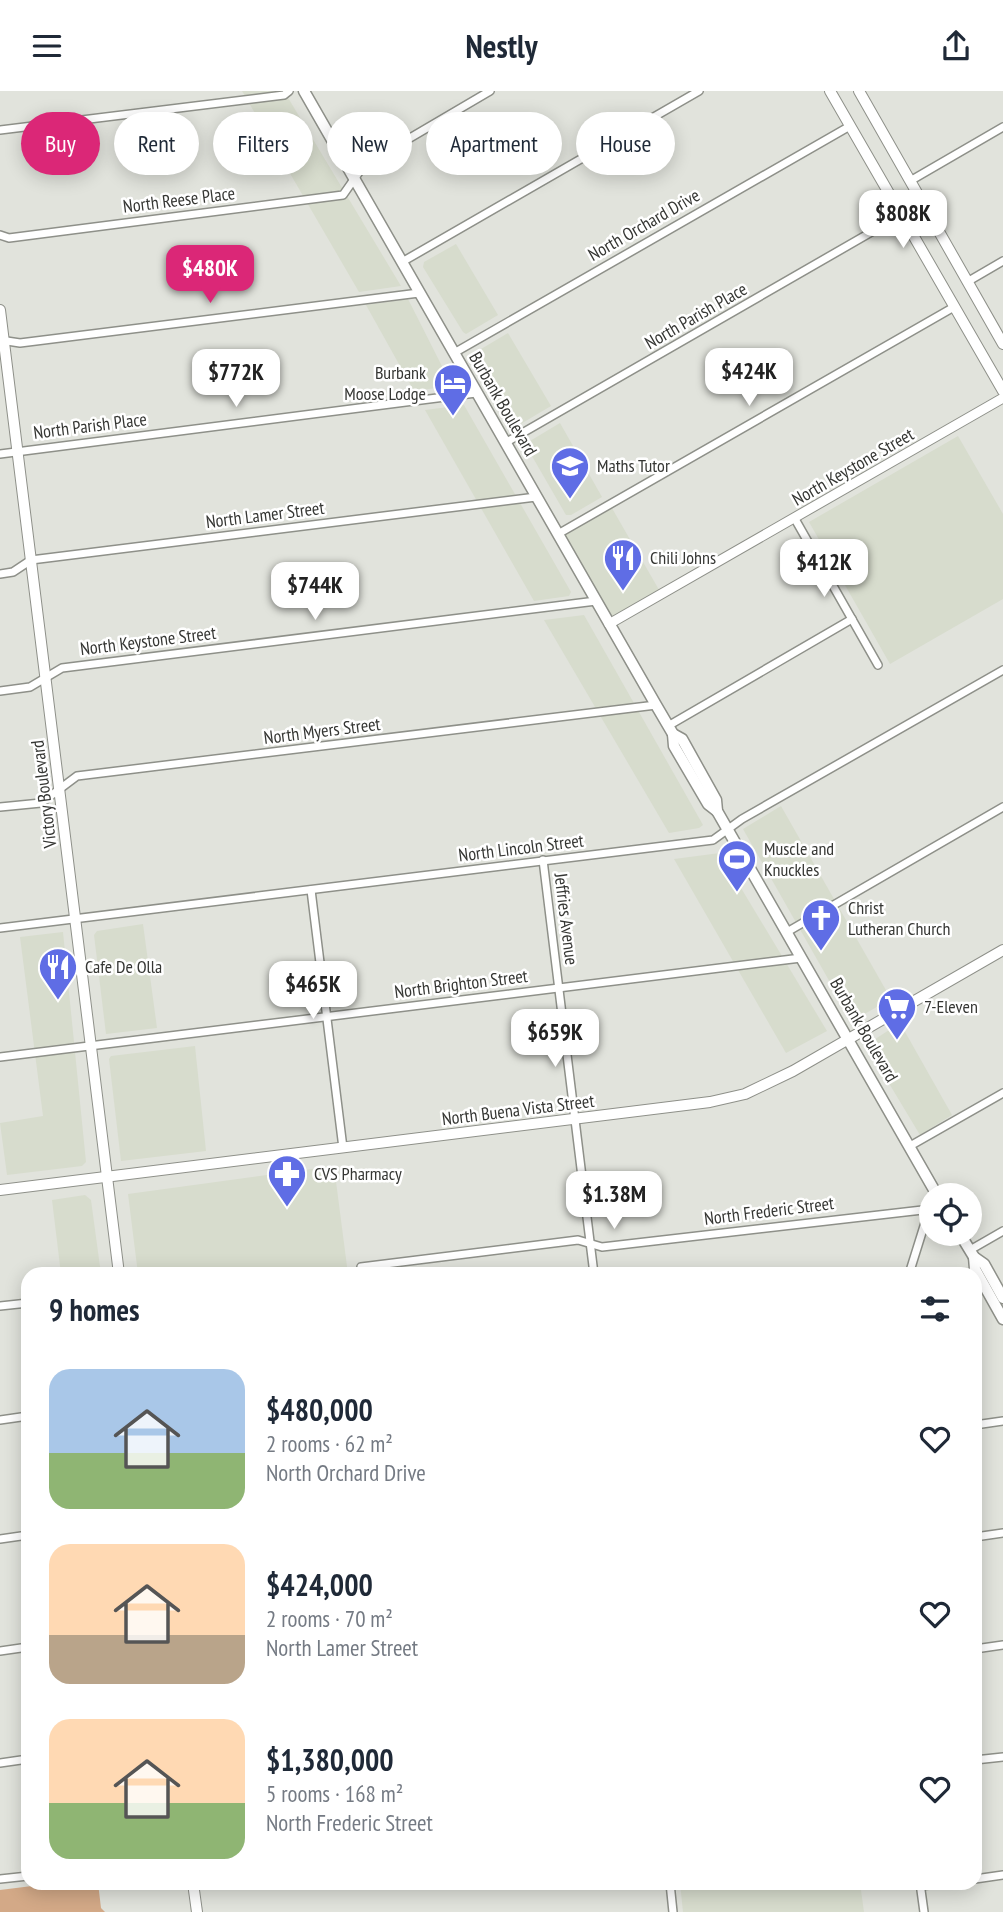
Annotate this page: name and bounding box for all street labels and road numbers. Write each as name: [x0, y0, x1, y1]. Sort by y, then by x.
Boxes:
street label: North Reese Place: [122, 181, 236, 218]
street label: North Orchard Drive: [584, 183, 704, 266]
street label: North Parish Place: [641, 277, 751, 354]
street label: Burbank Boulevard: [464, 347, 543, 460]
street label: North Parish Place: [32, 407, 148, 444]
street label: North Keystone Street: [788, 422, 918, 511]
street label: North Lamer Street: [204, 496, 325, 533]
street label: North Keystone Street: [79, 621, 217, 660]
street label: North Myers Street: [262, 712, 382, 749]
street label: Victory Boulevard: [25, 739, 62, 850]
street label: North Lincoln Street: [457, 828, 585, 867]
street label: Jeffries Avenue: [549, 871, 584, 966]
street label: North Brighton Street: [393, 964, 529, 1003]
street label: Burbank Boulevard: [825, 973, 904, 1086]
street label: North Buena Vista Street: [440, 1089, 595, 1130]
street label: North Frederic Street: [703, 1191, 835, 1230]

